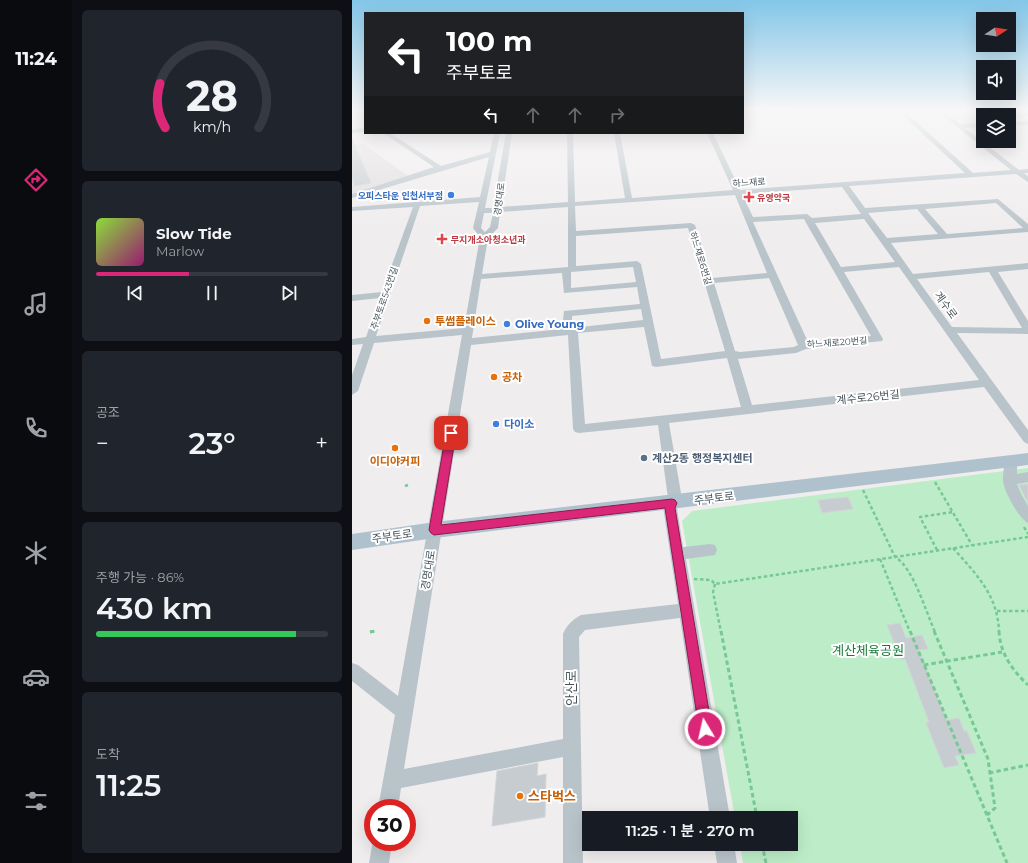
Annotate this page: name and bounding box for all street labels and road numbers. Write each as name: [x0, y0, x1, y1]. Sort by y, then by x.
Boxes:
street label: 하느재로: [732, 175, 766, 189]
street label: 경명대로: [491, 182, 507, 216]
street label: 하느재로6번길: [688, 230, 714, 286]
street label: 주부토로543번길: [368, 265, 400, 331]
street label: 계수로: [931, 289, 961, 321]
street label: 하느재로20번길: [806, 334, 868, 350]
street label: 계수로26번길: [836, 387, 900, 407]
street label: 주부토로: [693, 489, 735, 507]
street label: 주부토로: [371, 526, 413, 546]
street label: 경명대로: [418, 549, 438, 591]
street label: 안산로: [563, 670, 579, 706]

